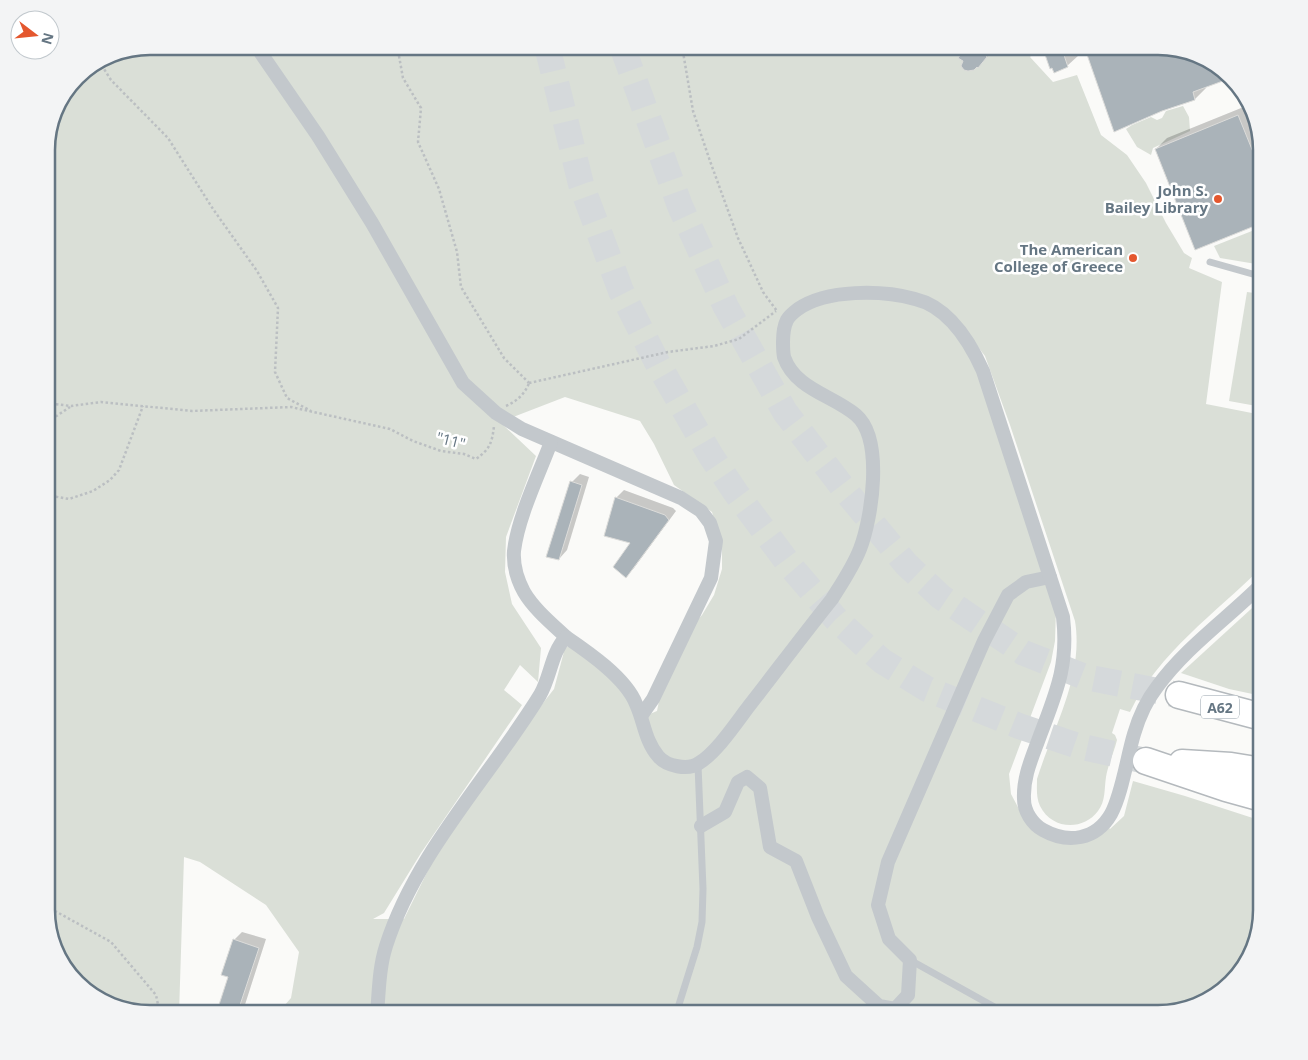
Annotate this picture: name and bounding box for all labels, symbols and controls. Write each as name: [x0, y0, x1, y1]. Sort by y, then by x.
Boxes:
north arrow: [10, 10, 60, 60]
text: N: [37, 31, 59, 47]
place label: John S. Bailey Library: [1105, 180, 1208, 217]
marker: John S. Bailey Library: [1212, 193, 1224, 205]
place label: The American College of Greece: [994, 239, 1123, 276]
marker: The American College of Greece: [1127, 252, 1139, 264]
street label: "11": [434, 427, 468, 453]
road number: Α62: [1201, 696, 1239, 719]

